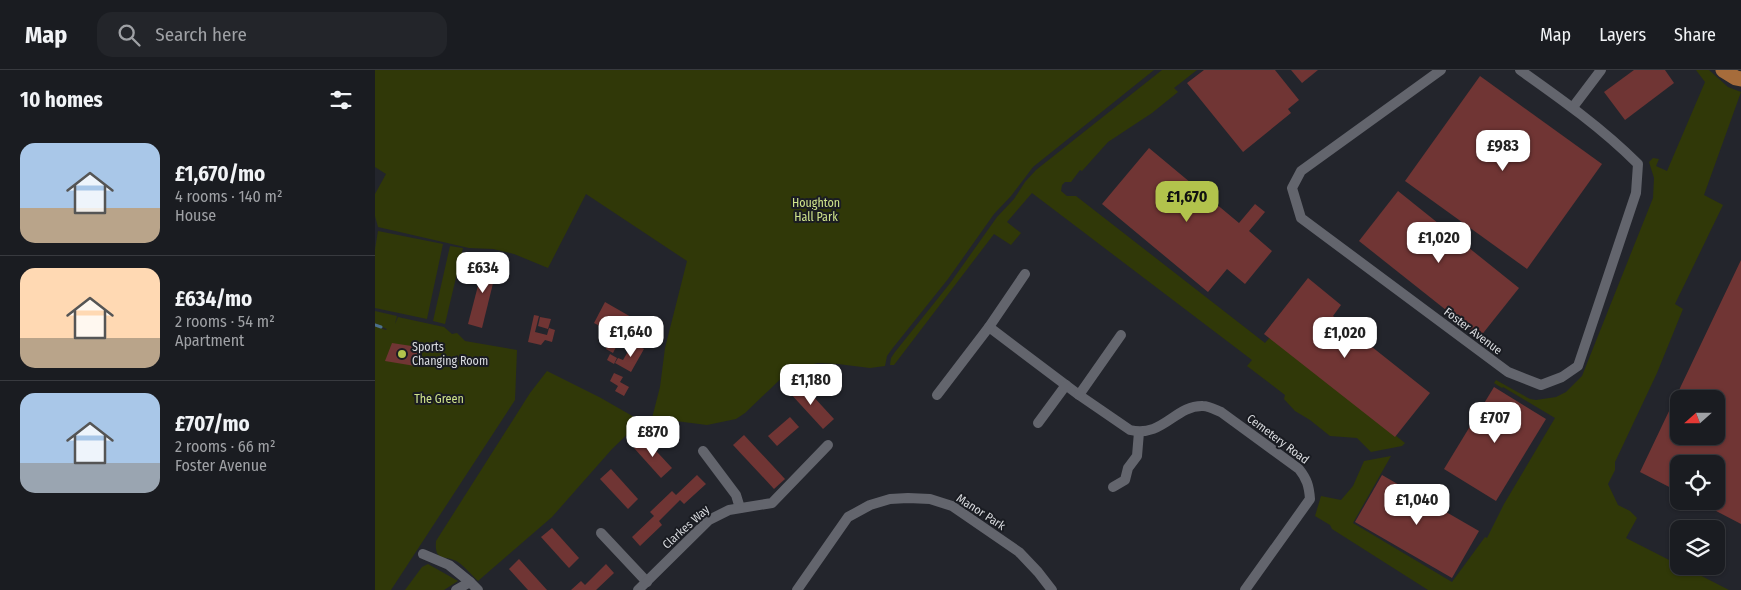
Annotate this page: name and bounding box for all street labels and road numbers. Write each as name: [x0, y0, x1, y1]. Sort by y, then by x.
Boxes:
street label: Foster Avenue: [1441, 305, 1505, 357]
street label: Cemetery Road: [1244, 411, 1312, 467]
street label: Manor Park: [954, 491, 1008, 533]
street label: Clarkes Way: [660, 502, 713, 552]

